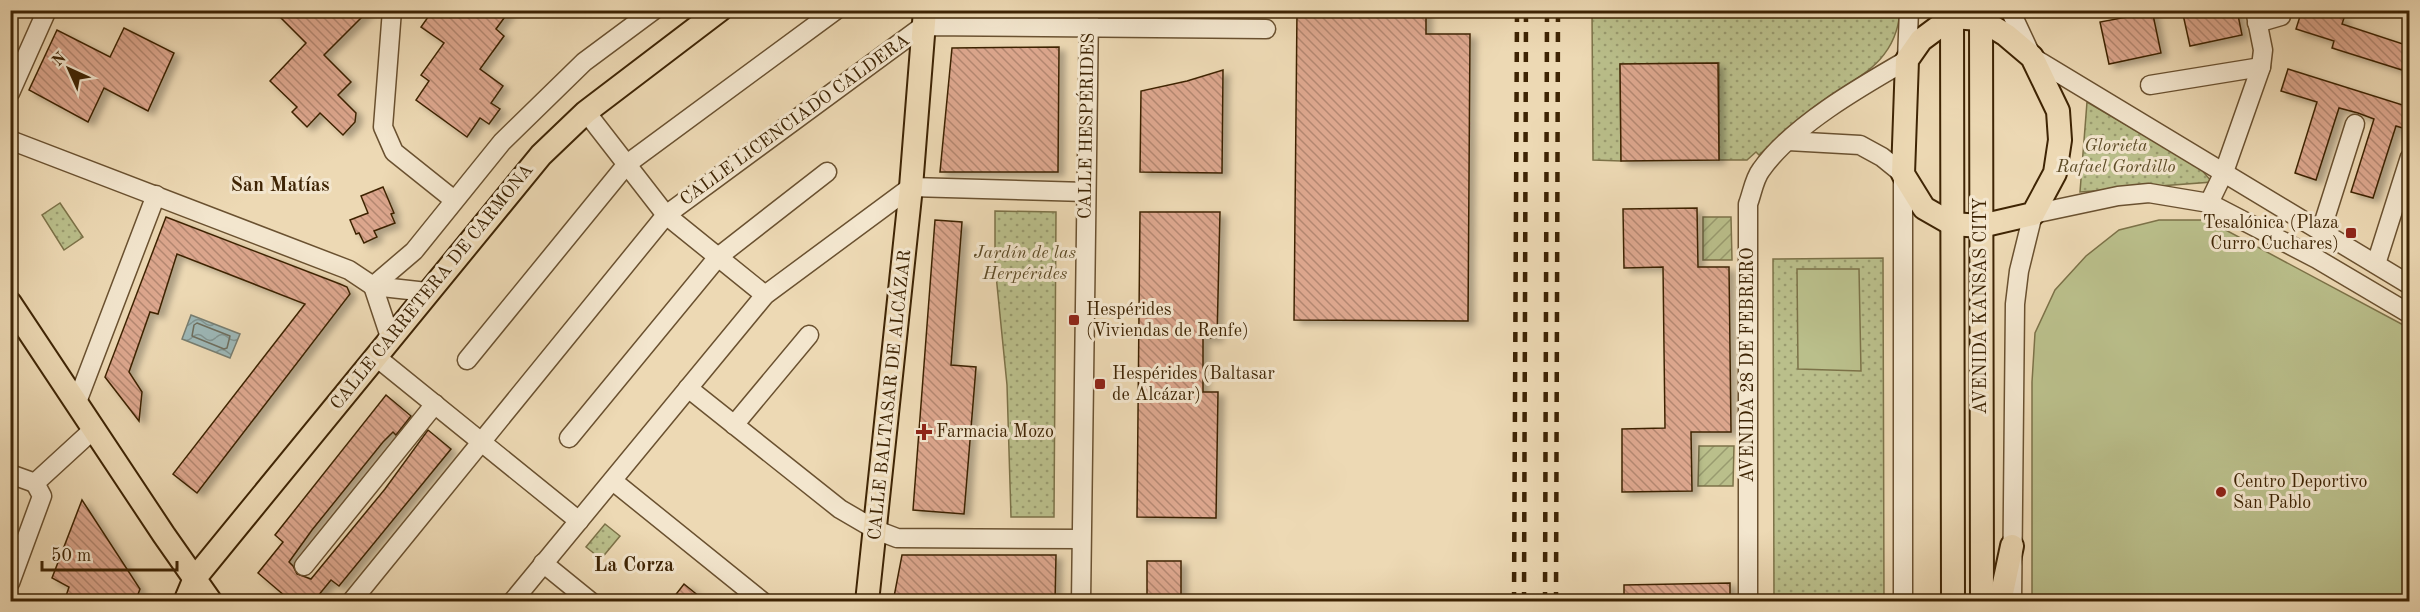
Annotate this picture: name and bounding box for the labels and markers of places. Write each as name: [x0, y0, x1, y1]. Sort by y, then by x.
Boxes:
place label: Tesalónica (Plaza Curro Cuchares): [2203, 213, 2339, 253]
marker: Tesalónica (Plaza Curro Cuchares): [2344, 226, 2358, 240]
place label: Hespérides (Viviendas de Renfe): [1086, 301, 1249, 340]
marker: Hespérides (Viviendas de Renfe): [1067, 313, 1081, 327]
place label: Hespérides (Baltasar de Alcázar): [1112, 364, 1275, 404]
marker: Hespérides (Baltasar de Alcázar): [1093, 377, 1107, 391]
place label: Farmacia Mozo: [936, 423, 1054, 441]
marker: Farmacia Mozo: [917, 425, 931, 439]
place label: Centro Deportivo San Pablo: [2233, 473, 2367, 512]
marker: Centro Deportivo San Pablo: [2214, 485, 2228, 499]

